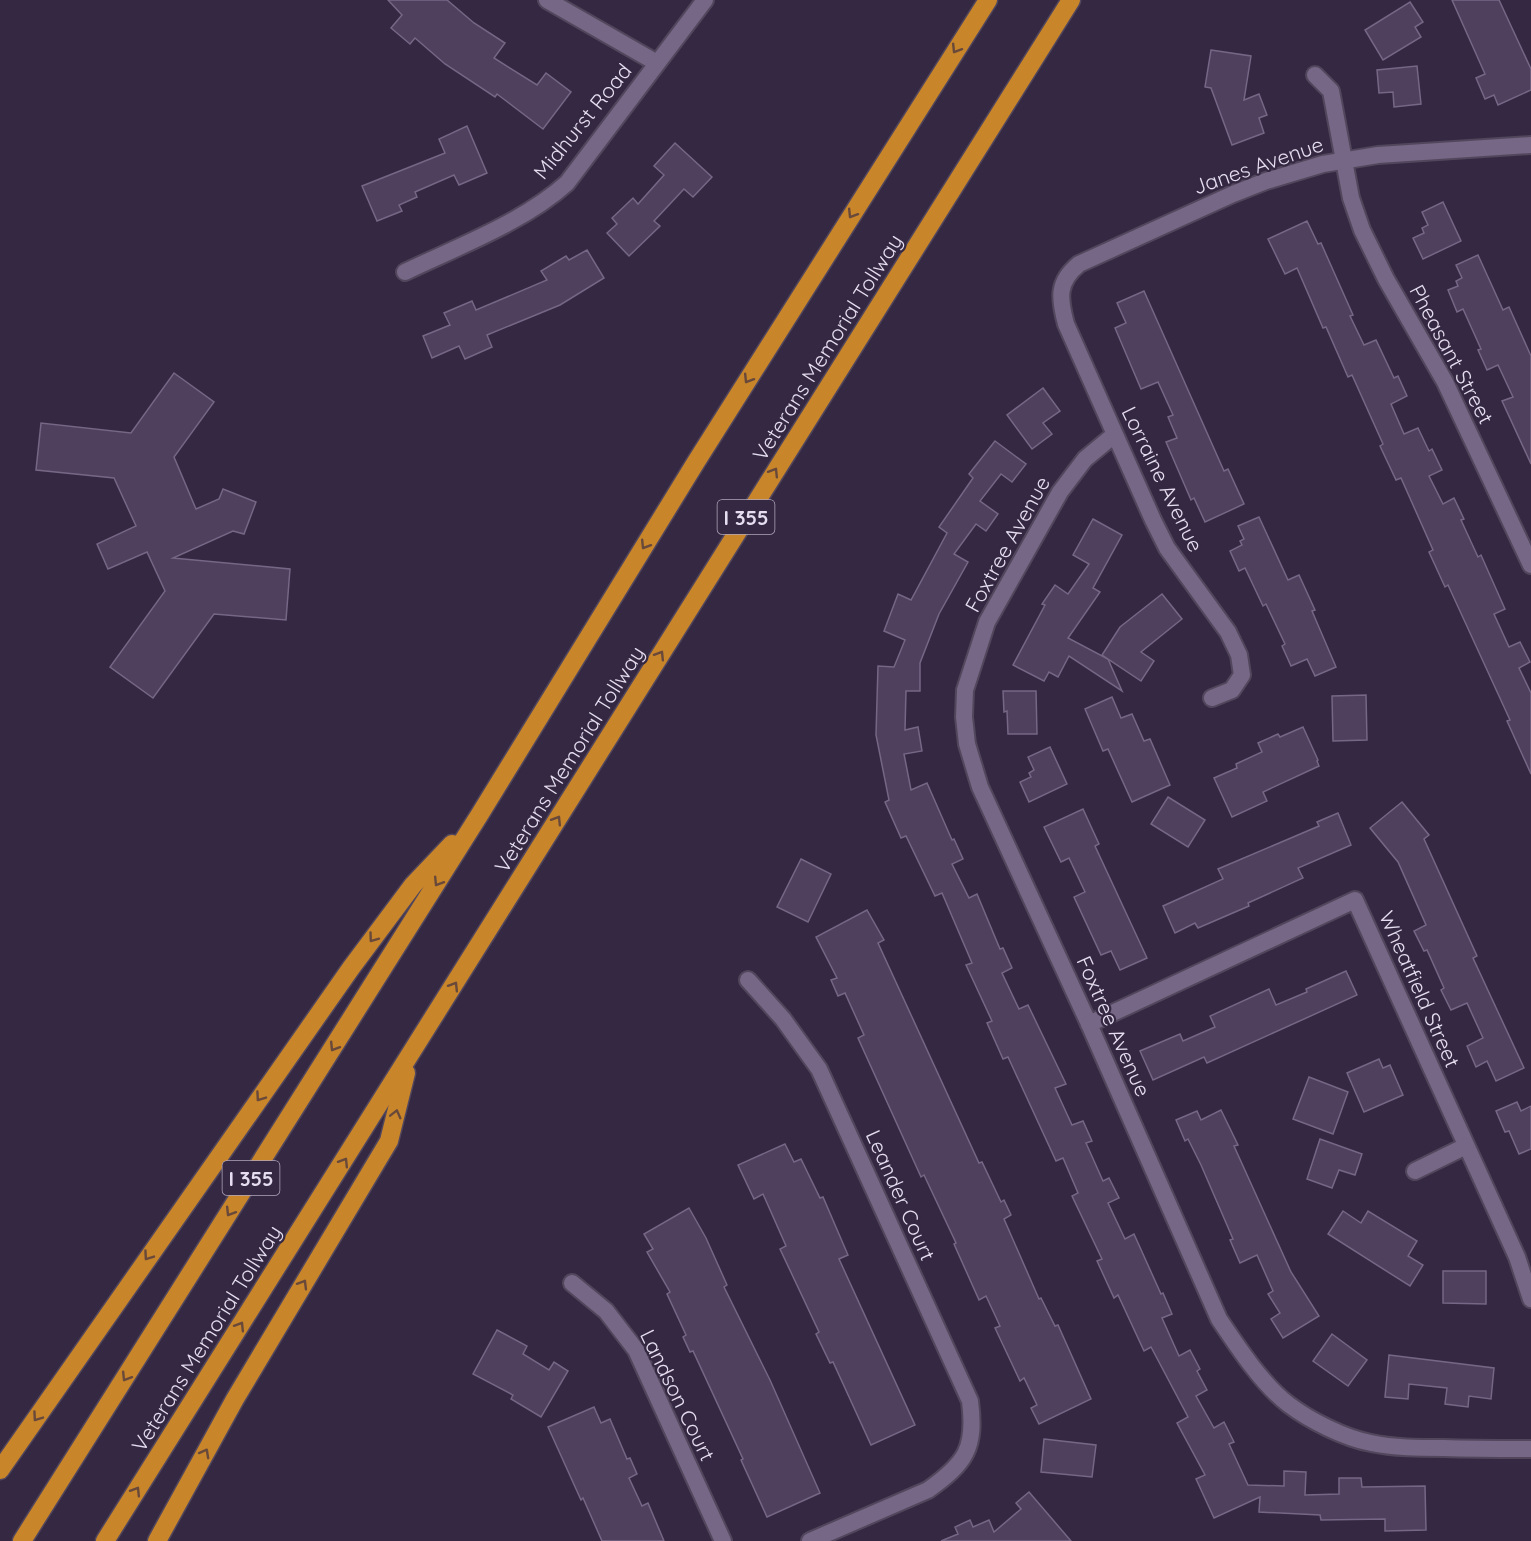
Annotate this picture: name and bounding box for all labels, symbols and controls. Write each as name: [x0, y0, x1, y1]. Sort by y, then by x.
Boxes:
one-way arrow: [953, 43, 964, 54]
street label: Midhurst Road: [527, 58, 637, 184]
street label: Janes Avenue: [1189, 131, 1327, 199]
one-way arrow: [848, 208, 860, 218]
street label: Veterans Memorial Tollway: [747, 229, 907, 465]
street label: Pheasant Street: [1404, 280, 1500, 428]
one-way arrow: [744, 372, 755, 383]
street label: Lorraine Avenue: [1117, 402, 1209, 556]
one-way arrow: [767, 468, 779, 478]
street label: Foxtree Avenue: [959, 472, 1055, 616]
road number: I 355: [718, 500, 774, 534]
one-way arrow: [640, 539, 652, 549]
street label: Veterans Memorial Tollway: [489, 641, 649, 877]
one-way arrow: [653, 651, 665, 661]
one-way arrow: [550, 816, 561, 827]
one-way arrow: [433, 876, 445, 886]
street label: Wheatfield Street: [1374, 907, 1466, 1071]
one-way arrow: [370, 931, 381, 942]
street label: Foxtree Avenue: [1071, 952, 1157, 1100]
one-way arrow: [446, 982, 458, 992]
one-way arrow: [329, 1041, 341, 1051]
one-way arrow: [257, 1090, 268, 1101]
one-way arrow: [388, 1109, 401, 1119]
street label: Leander Court: [861, 1126, 941, 1264]
one-way arrow: [337, 1157, 348, 1168]
road number: I 355: [222, 1161, 280, 1195]
one-way arrow: [225, 1206, 237, 1216]
street label: Veterans Memorial Tollway: [126, 1220, 286, 1456]
one-way arrow: [144, 1250, 155, 1261]
one-way arrow: [295, 1280, 307, 1290]
one-way arrow: [233, 1322, 244, 1333]
street label: Landson Court: [635, 1325, 721, 1465]
one-way arrow: [122, 1370, 133, 1381]
one-way arrow: [33, 1410, 44, 1421]
one-way arrow: [198, 1448, 209, 1459]
one-way arrow: [129, 1487, 140, 1498]

